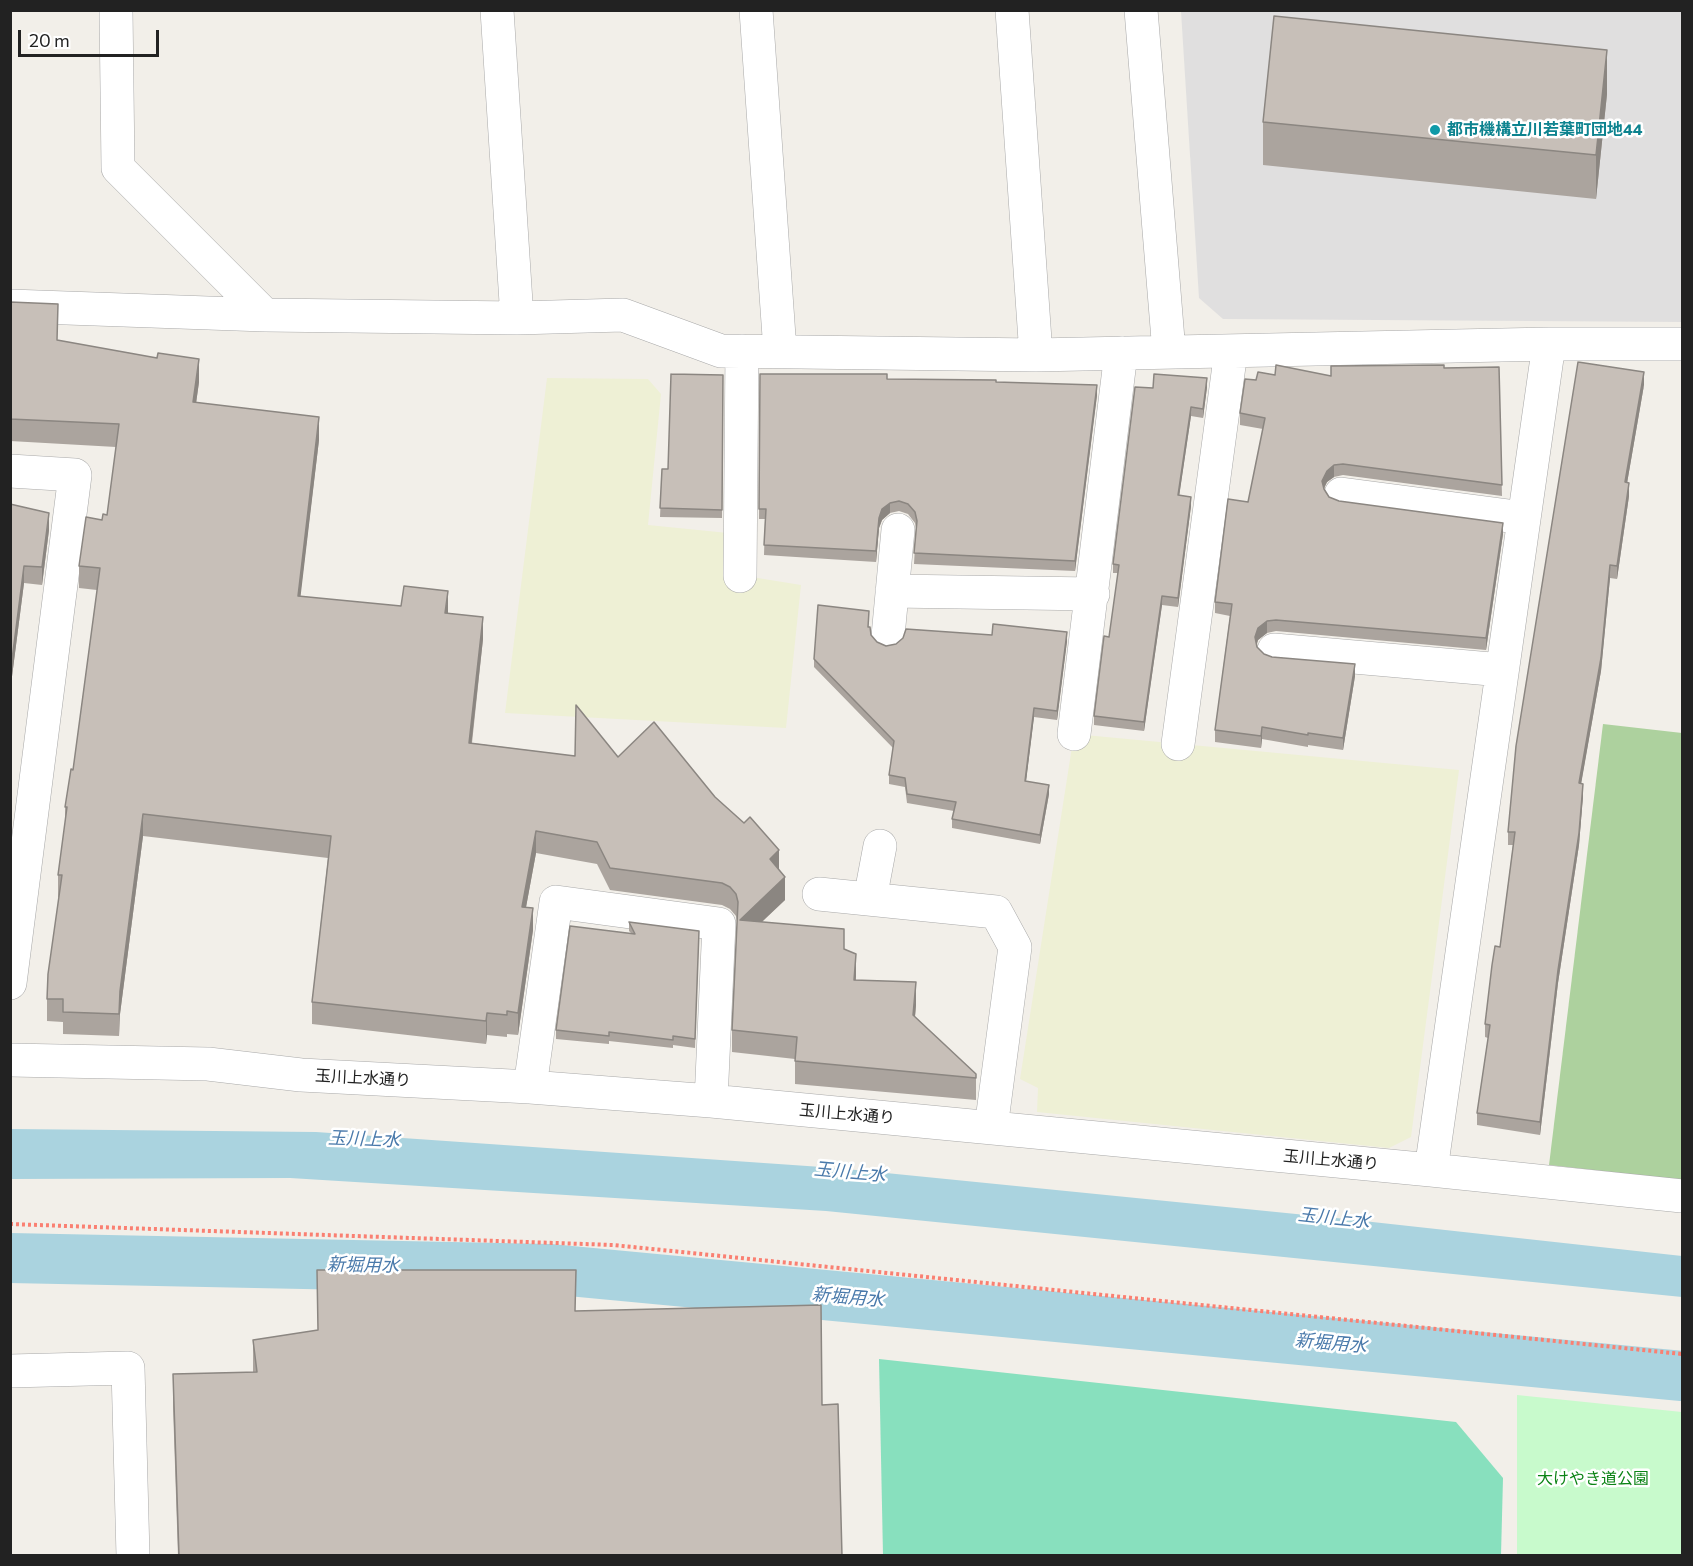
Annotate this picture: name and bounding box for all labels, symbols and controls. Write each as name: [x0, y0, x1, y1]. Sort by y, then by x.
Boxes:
scale bar: [21, 18, 162, 56]
text: 20 m: [29, 29, 70, 51]
place label: 都市機構立川若葉町団地44: [1447, 120, 1643, 140]
marker: 都市機構立川若葉町団地44: [1428, 123, 1442, 137]
street label: 玉川上水通り: [315, 1066, 411, 1090]
street label: 玉川上水通り: [798, 1100, 896, 1128]
water label: 玉川上水: [328, 1127, 400, 1151]
street label: 玉川上水通り: [1282, 1146, 1380, 1174]
water label: 玉川上水: [813, 1158, 887, 1186]
water label: 玉川上水: [1297, 1203, 1371, 1233]
water label: 新堀用水: [327, 1254, 399, 1276]
water label: 新堀用水: [811, 1283, 885, 1311]
water label: 新堀用水: [1294, 1329, 1368, 1357]
park label: 大けやき道公園: [1537, 1469, 1649, 1489]

